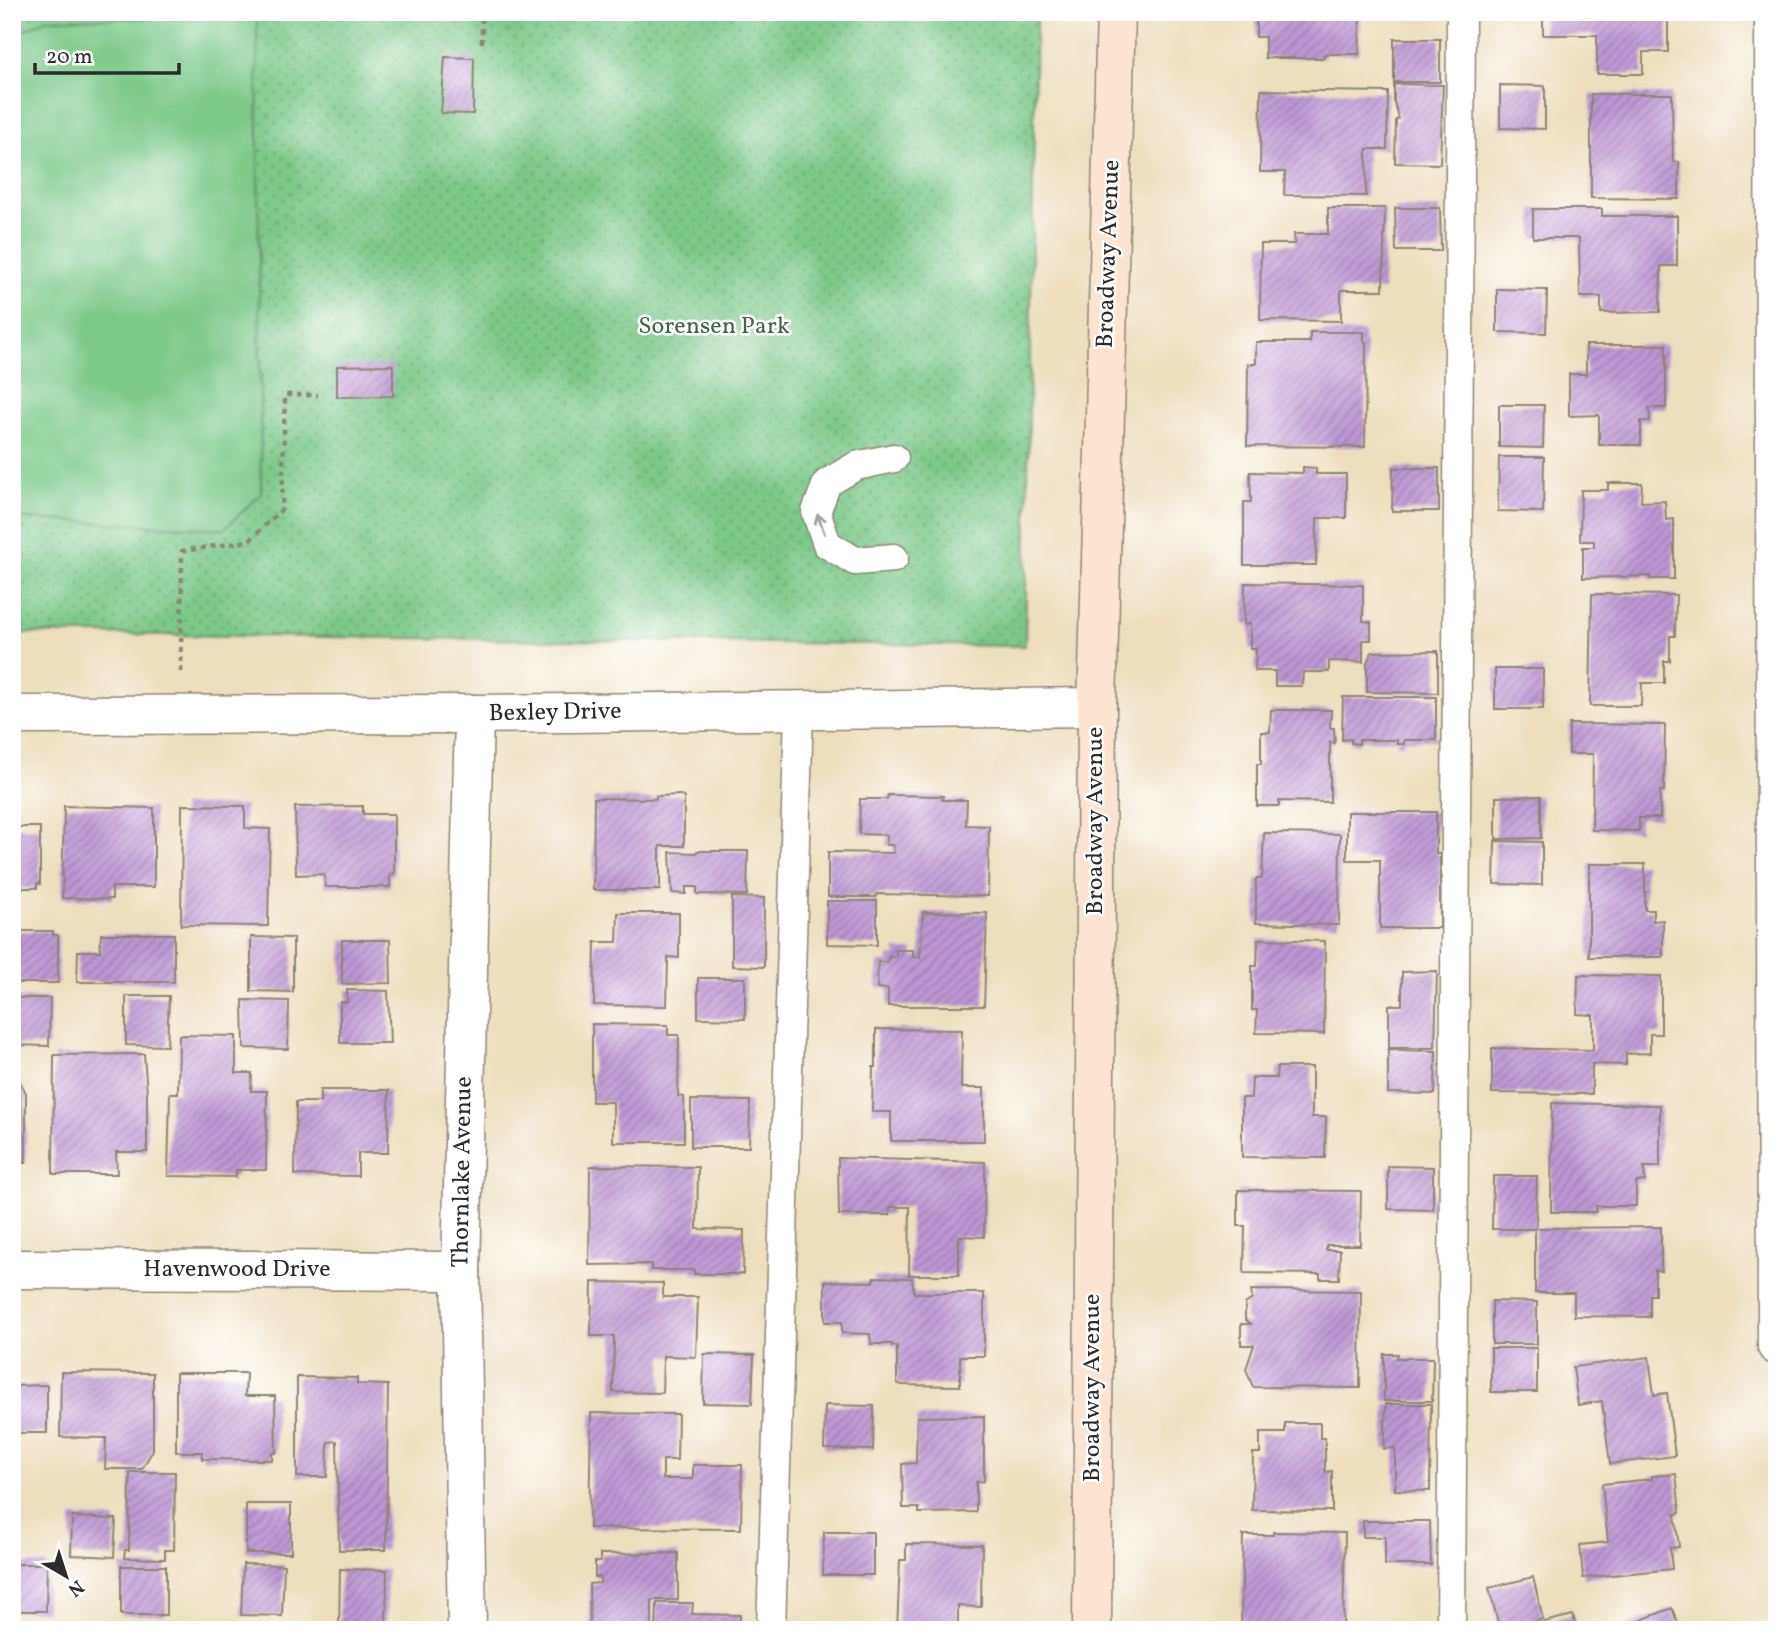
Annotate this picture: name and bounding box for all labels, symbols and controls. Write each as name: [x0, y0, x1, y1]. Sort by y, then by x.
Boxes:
scale bar: [35, 32, 178, 76]
text: 20 m: [46, 43, 92, 72]
street label: Broadway Avenue: [1089, 159, 1129, 349]
park label: Sorensen Park: [638, 310, 790, 344]
one-way arrow: [813, 514, 826, 536]
street label: Bexley Drive: [488, 695, 622, 731]
street label: Broadway Avenue: [1079, 727, 1113, 915]
street label: Thornlake Avenue: [444, 1076, 482, 1268]
street label: Havenwood Drive: [143, 1253, 331, 1287]
street label: Broadway Avenue: [1076, 1294, 1110, 1482]
north arrow: [32, 1540, 102, 1610]
text: N: [62, 1573, 89, 1602]

